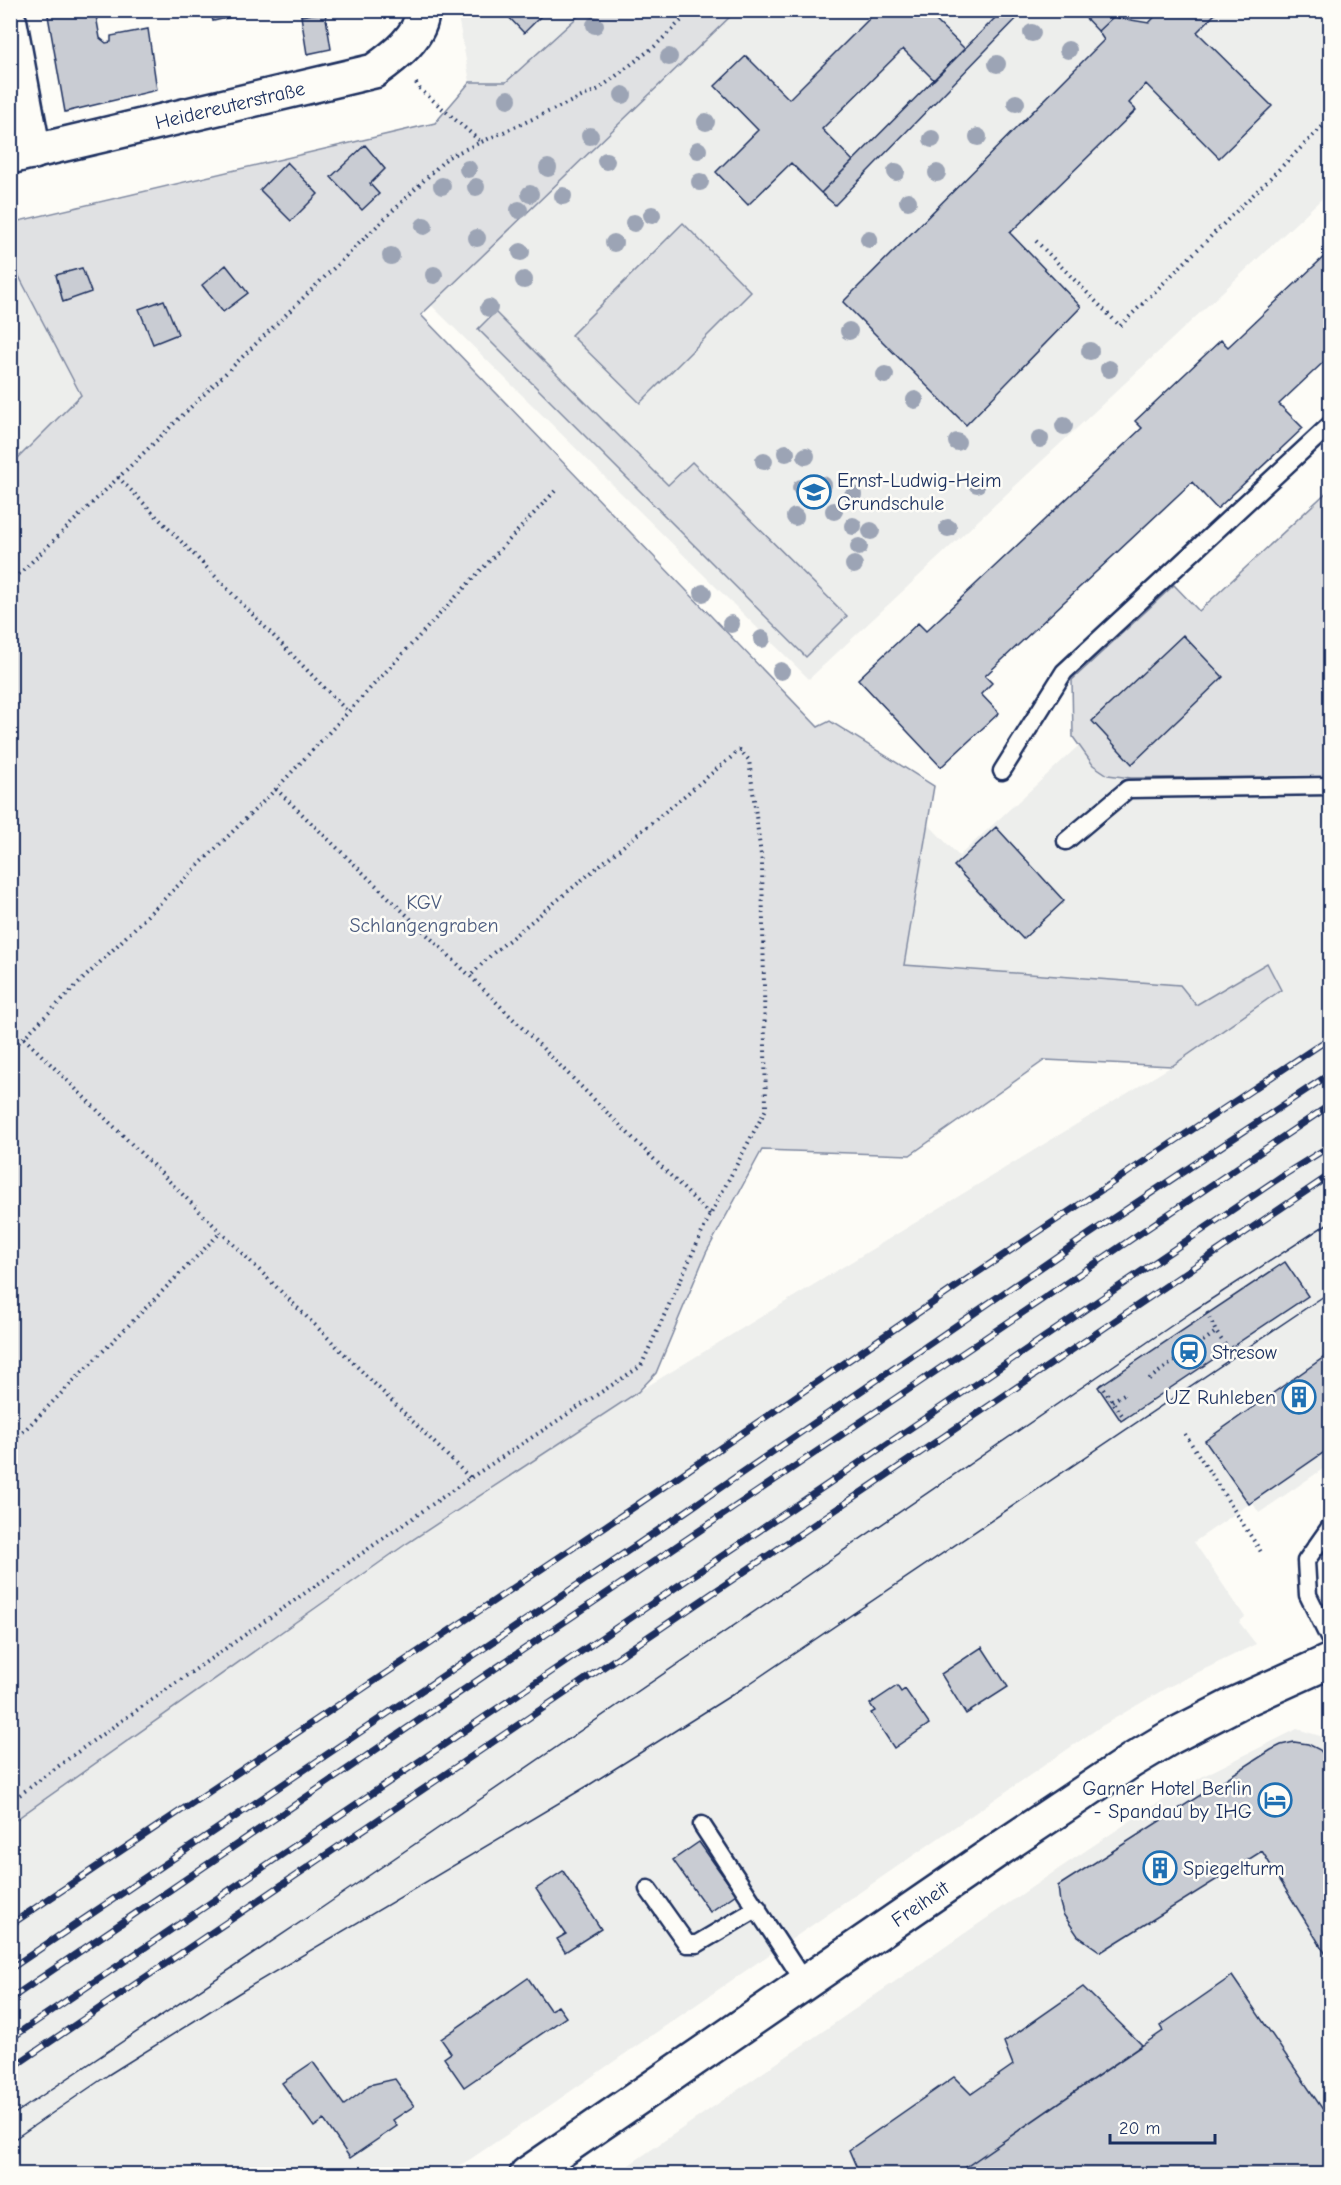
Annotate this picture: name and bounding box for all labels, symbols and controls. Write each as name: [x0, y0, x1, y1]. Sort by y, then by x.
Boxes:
street label: Heidereuterstraße: [153, 76, 307, 134]
place label: Ernst-Ludwig-Heim Grundschule: [837, 469, 1001, 515]
school or university icon: Ernst-Ludwig-Heim Grundschule: [796, 474, 832, 510]
park label: KGV Schlangengraben: [349, 891, 499, 937]
station icon: Stresow: [1171, 1334, 1207, 1370]
place label: Stresow: [1212, 1341, 1277, 1364]
building icon: UZ Ruhleben: [1281, 1379, 1317, 1415]
place label: UZ Ruhleben: [1165, 1386, 1276, 1409]
place label: Garner Hotel Berlin - Spandau by IHG: [1082, 1777, 1252, 1823]
hotel icon: Garner Hotel Berlin - Spandau by IHG: [1257, 1782, 1293, 1818]
building icon: Spiegelturm: [1142, 1850, 1178, 1886]
place label: Spiegelturm: [1183, 1857, 1285, 1880]
street label: Freiheit: [887, 1875, 954, 1931]
scale bar: [1110, 2107, 1215, 2145]
text: 20 m: [1119, 2118, 1160, 2139]

